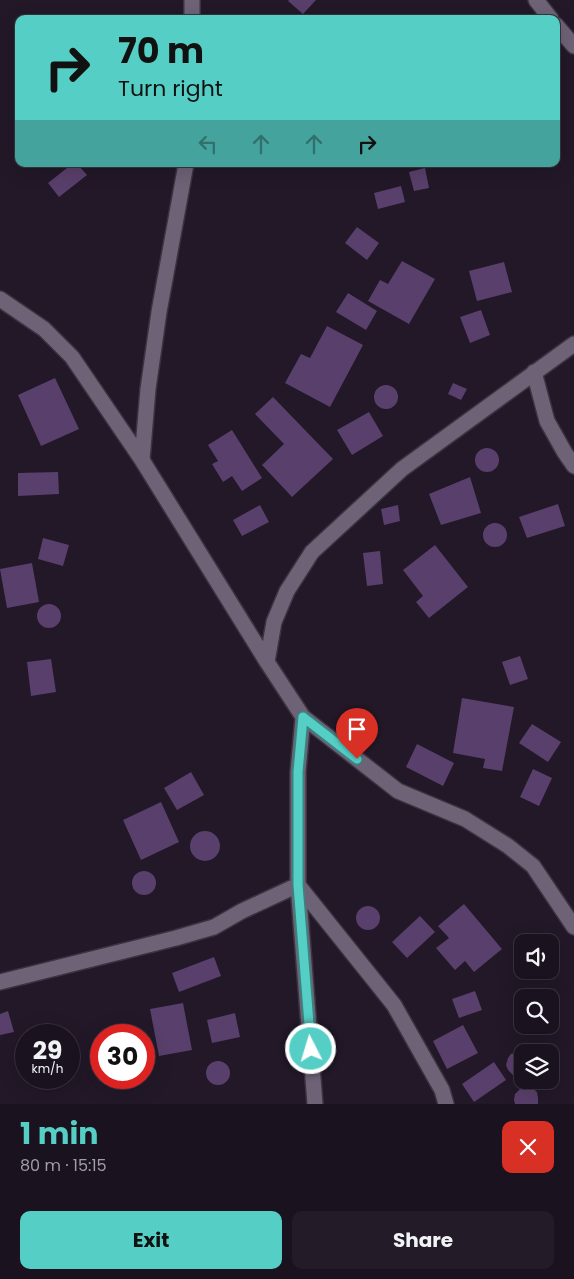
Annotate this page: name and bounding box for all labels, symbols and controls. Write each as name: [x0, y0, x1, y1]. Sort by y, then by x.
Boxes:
text: 70 m: [118, 26, 204, 75]
icon: right: [35, 35, 100, 100]
text: Turn right: [118, 73, 223, 104]
icon: left: [194, 130, 222, 158]
icon: ahead: [247, 130, 275, 158]
icon: ahead: [300, 130, 328, 158]
icon: right: [353, 130, 381, 158]
pin: [336, 708, 378, 759]
icon: arrive: [343, 715, 371, 743]
map controls: [514, 934, 559, 1089]
button: sound: [514, 934, 559, 979]
button: search: [514, 989, 559, 1034]
position arrow: [284, 1022, 336, 1074]
speed limit sign: 30: [90, 1024, 155, 1089]
text: 29: [33, 1033, 62, 1068]
button: layers: [514, 1044, 559, 1089]
text: km/h: [32, 1060, 63, 1077]
text: 1 min: [20, 1112, 98, 1155]
button: close: [502, 1121, 554, 1173]
text: 80 m · 15:15: [20, 1154, 107, 1177]
button: Exit: [20, 1211, 282, 1269]
button: Share: [292, 1211, 554, 1269]

